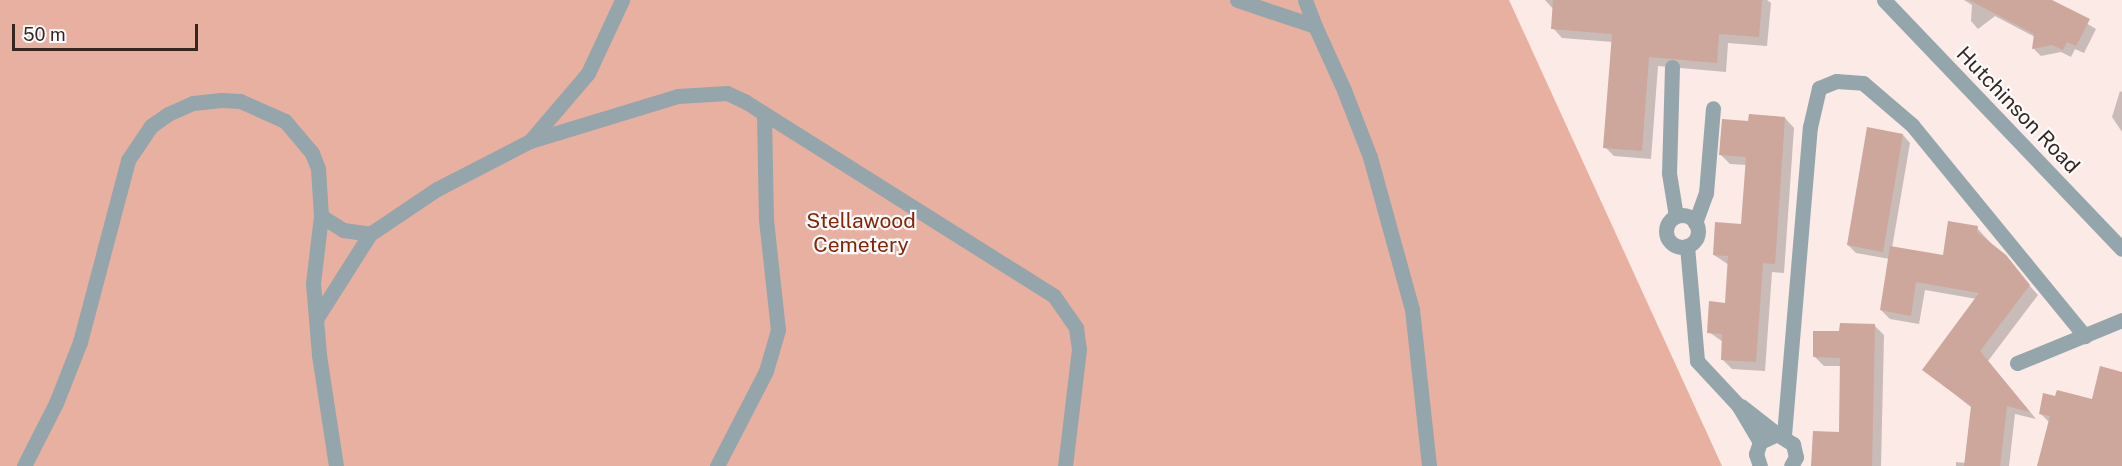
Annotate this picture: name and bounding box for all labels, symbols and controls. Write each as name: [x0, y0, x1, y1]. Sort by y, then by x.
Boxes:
scale bar: [15, 12, 201, 50]
text: 50 m: [23, 24, 66, 45]
street label: Hutchinson Road: [1951, 41, 2085, 179]
park label: Stellawood Cemetery: [806, 208, 916, 258]

